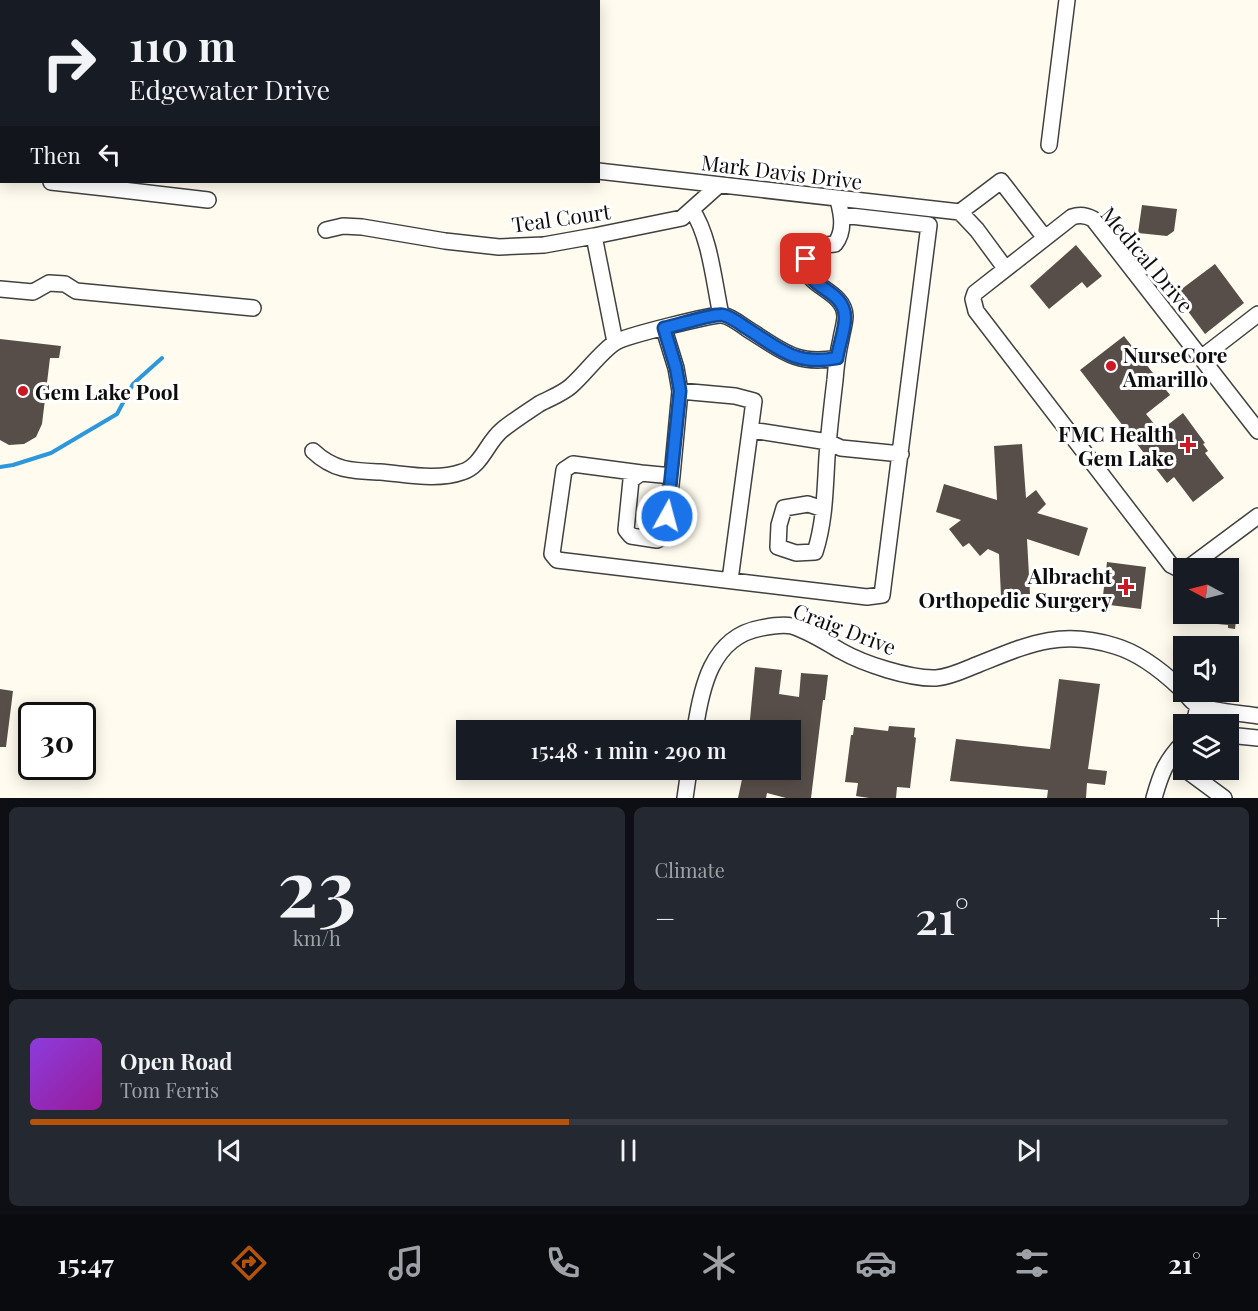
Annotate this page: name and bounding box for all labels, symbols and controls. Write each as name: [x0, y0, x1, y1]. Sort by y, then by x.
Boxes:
text: 110 m: [129, 17, 236, 73]
icon: right: [30, 24, 108, 102]
text: Edgewater Drive: [129, 71, 330, 107]
icon: left: [93, 138, 126, 171]
text: Then: [30, 140, 81, 170]
street label: Mark Davis Drive: [700, 147, 864, 195]
street label: Teal Court: [510, 196, 613, 238]
street label: Medical Drive: [1095, 200, 1201, 318]
pin: [780, 233, 831, 284]
icon: arrive: [789, 242, 822, 275]
place label: NurseCore Amarillo: [1122, 340, 1227, 392]
marker: NurseCore Amarillo: [1104, 359, 1118, 373]
place label: Gem Lake Pool: [35, 377, 179, 405]
marker: Gem Lake Pool: [16, 384, 30, 398]
place label: FMC Health Gem Lake: [1058, 419, 1174, 471]
marker: FMC Health Gem Lake: [1179, 436, 1197, 454]
position arrow: [635, 484, 699, 548]
north arrow: [1173, 558, 1239, 624]
map controls: [1173, 558, 1239, 780]
place label: Albracht Orthopedic Surgery: [919, 561, 1113, 613]
marker: Albracht Orthopedic Surgery: [1117, 578, 1135, 596]
street label: Craig Drive: [790, 596, 900, 660]
button: sound: [1173, 636, 1239, 702]
speed limit sign: 30: [18, 702, 96, 780]
button: layers: [1173, 714, 1239, 780]
text: 15:48 · 1 min · 290 m: [531, 735, 726, 765]
text: 23: [277, 833, 356, 937]
text: Climate: [655, 856, 725, 883]
text: 21°: [915, 886, 969, 946]
text: −: [655, 895, 676, 939]
text: +: [1209, 895, 1228, 939]
text: km/h: [293, 924, 341, 951]
text: Open Road: [120, 1046, 232, 1076]
text: Tom Ferris: [120, 1076, 219, 1103]
icon: previous: [213, 1134, 246, 1167]
icon: pause: [612, 1134, 645, 1167]
icon: next: [1012, 1134, 1045, 1167]
icon: directions: [228, 1242, 270, 1284]
icon: music: [385, 1242, 427, 1284]
icon: phone: [542, 1242, 584, 1284]
icon: climate: [698, 1242, 740, 1284]
icon: car: [855, 1242, 897, 1284]
icon: filters: [1011, 1242, 1053, 1284]
text: 15:47: [57, 1245, 114, 1281]
text: 21°: [1168, 1245, 1201, 1281]

